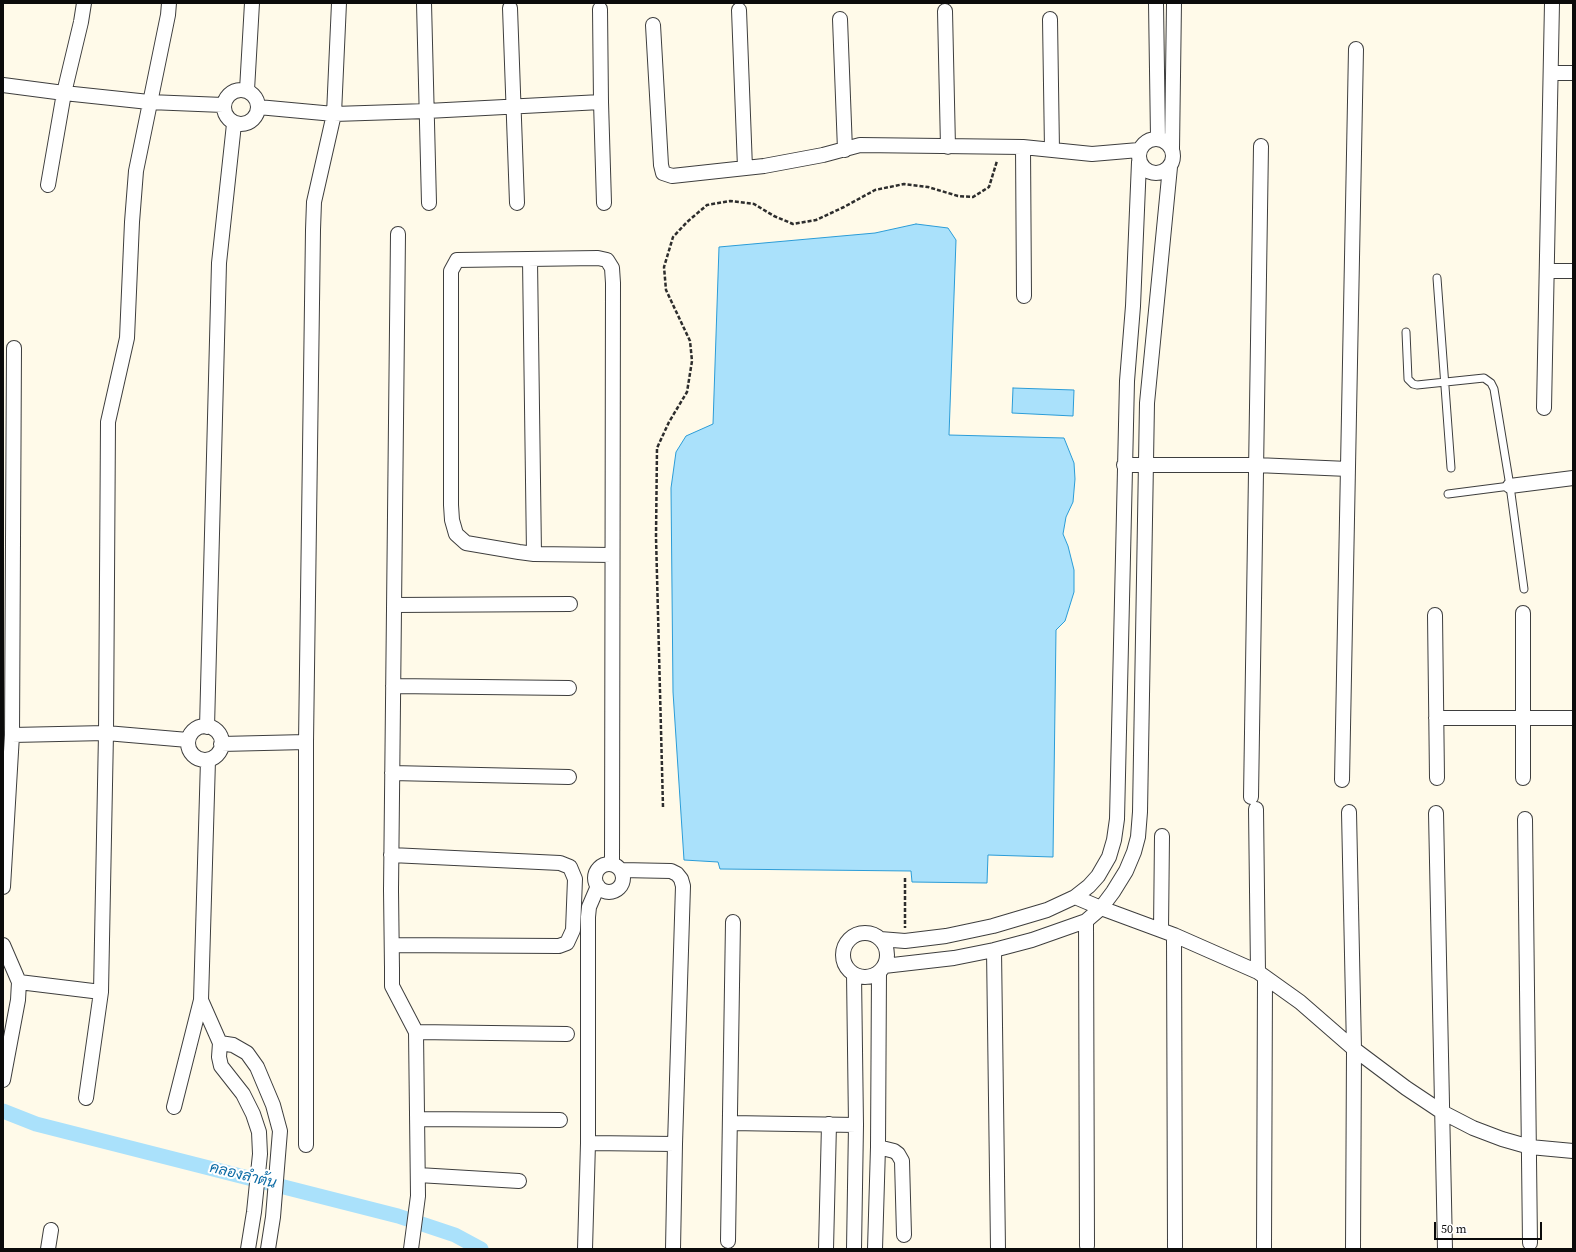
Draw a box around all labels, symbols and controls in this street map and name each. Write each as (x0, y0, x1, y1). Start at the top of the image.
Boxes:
water label: คลองลำต้น (208, 1159, 278, 1193)
scale bar (1436, 1214, 1544, 1240)
text: 50 m (1441, 1221, 1467, 1237)

